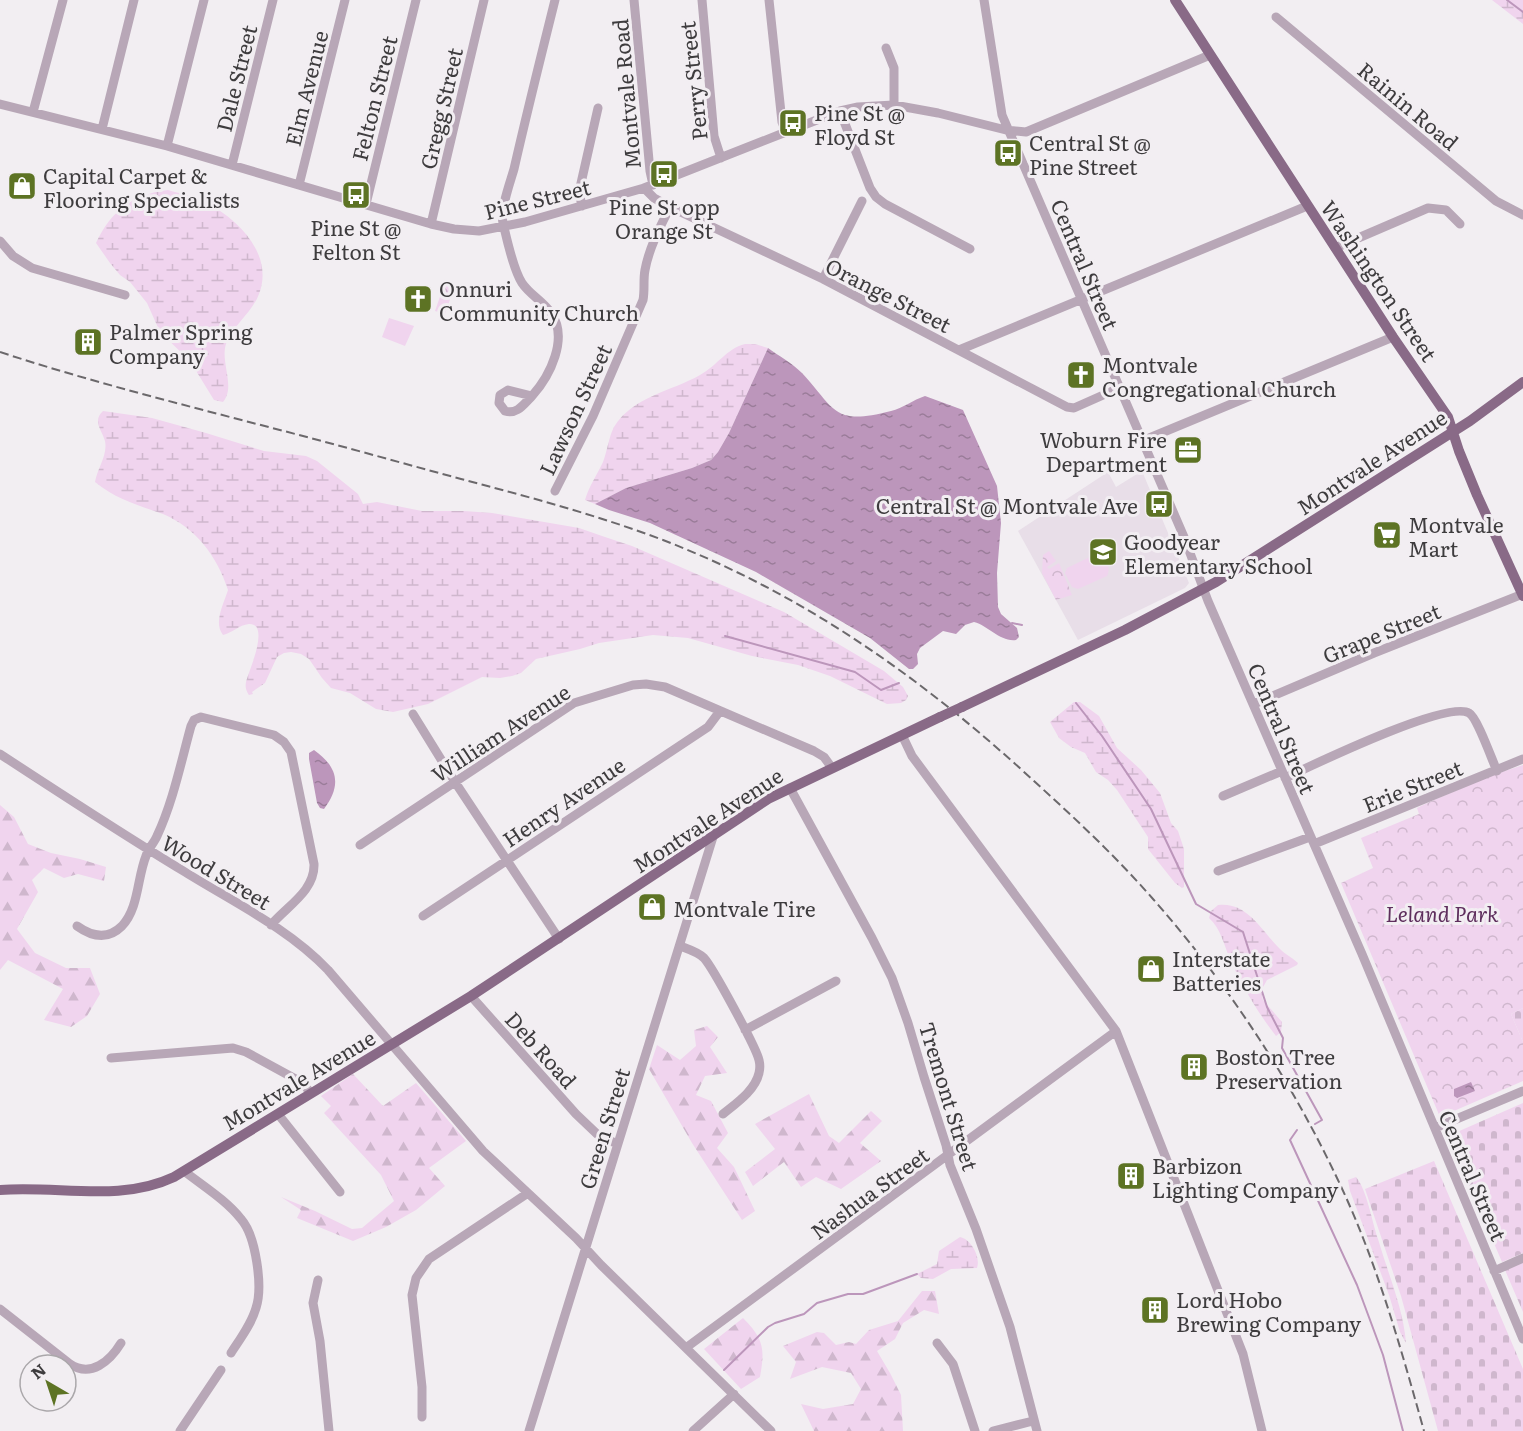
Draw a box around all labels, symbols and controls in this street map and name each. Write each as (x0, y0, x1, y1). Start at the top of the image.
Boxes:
street label: Montvale Road (603, 17, 647, 170)
street label: Perry Street (670, 19, 714, 142)
street label: Dale Street (207, 21, 263, 135)
street label: Elm Avenue (276, 27, 334, 149)
street label: Felton Street (342, 32, 404, 164)
street label: Gregg Street (411, 44, 469, 172)
street label: Rainin Road (1352, 54, 1466, 157)
place label: Pine St @ Floyd St (814, 96, 905, 151)
bus stop icon: Pine St @ Floyd St (777, 107, 809, 139)
place label: Central St @ Pine Street (1029, 126, 1151, 181)
bus stop icon: Central St @ Pine Street (992, 137, 1024, 169)
bus stop icon: Pine St opp Orange St (648, 158, 680, 190)
place label: Capital Carpet & Flooring Specialists (43, 159, 240, 214)
shop icon: Capital Carpet & Flooring Specialists (6, 170, 38, 202)
street label: Pine Street (481, 170, 594, 226)
bus stop icon: Pine St @ Felton St (340, 179, 372, 211)
place label: Pine St opp Orange St (608, 190, 720, 245)
street label: Washington Street (1314, 193, 1446, 367)
street label: Central Street (1045, 194, 1128, 335)
place label: Pine St @ Felton St (310, 211, 402, 266)
street label: Orange Street (821, 249, 958, 339)
place label: Onnuri Community Church (439, 272, 639, 327)
church icon: Onnuri Community Church (402, 283, 434, 315)
place label: Palmer Spring Company (109, 315, 253, 370)
building icon: Palmer Spring Company (72, 326, 104, 358)
street label: Lawson Street (530, 338, 618, 480)
place label: Montvale Congregational Church (1102, 348, 1336, 403)
church icon: Montvale Congregational Church (1065, 359, 1097, 391)
street label: Montvale Avenue (1290, 401, 1452, 521)
place label: Woburn Fire Department (1040, 423, 1168, 478)
office icon: Woburn Fire Department (1172, 434, 1204, 466)
bus stop icon: Central St @ Montvale Ave (1143, 488, 1175, 520)
place label: Central St @ Montvale Ave (876, 489, 1138, 520)
place label: Montvale Mart (1408, 508, 1504, 563)
supermarket icon: Montvale Mart (1371, 519, 1403, 551)
place label: Goodyear Elementary School (1124, 525, 1313, 580)
school or university icon: Goodyear Elementary School (1087, 536, 1119, 568)
street label: Grape Street (1317, 594, 1445, 670)
street label: Central Street (1242, 658, 1325, 799)
street label: William Avenue (424, 675, 576, 789)
street label: Henry Avenue (496, 748, 631, 853)
street label: Erie Street (1357, 751, 1467, 819)
street label: Montvale Avenue (626, 759, 788, 879)
street label: Wood Street (156, 826, 278, 916)
shop icon: Montvale Tire (636, 891, 668, 923)
place label: Montvale Tire (673, 892, 816, 923)
park label: Leland Park (1386, 897, 1499, 928)
place label: Interstate Batteries (1172, 942, 1270, 997)
shop icon: Interstate Batteries (1135, 953, 1167, 985)
street label: Deb Road (499, 1004, 585, 1094)
street label: Tremont Street (913, 1018, 987, 1175)
street label: Montvale Avenue (216, 1021, 380, 1137)
place label: Boston Tree Preservation (1215, 1040, 1342, 1095)
building icon: Boston Tree Preservation (1178, 1051, 1210, 1083)
street label: Green Street (570, 1063, 636, 1192)
street label: Central Street (1433, 1105, 1516, 1246)
street label: Nashua Street (804, 1138, 935, 1246)
place label: Barbizon Lighting Company (1152, 1149, 1339, 1204)
building icon: Barbizon Lighting Company (1115, 1160, 1147, 1192)
place label: Lord Hobo Brewing Company (1176, 1283, 1362, 1338)
building icon: Lord Hobo Brewing Company (1139, 1294, 1171, 1326)
north arrow (18, 1353, 78, 1413)
text: N (25, 1357, 51, 1384)

